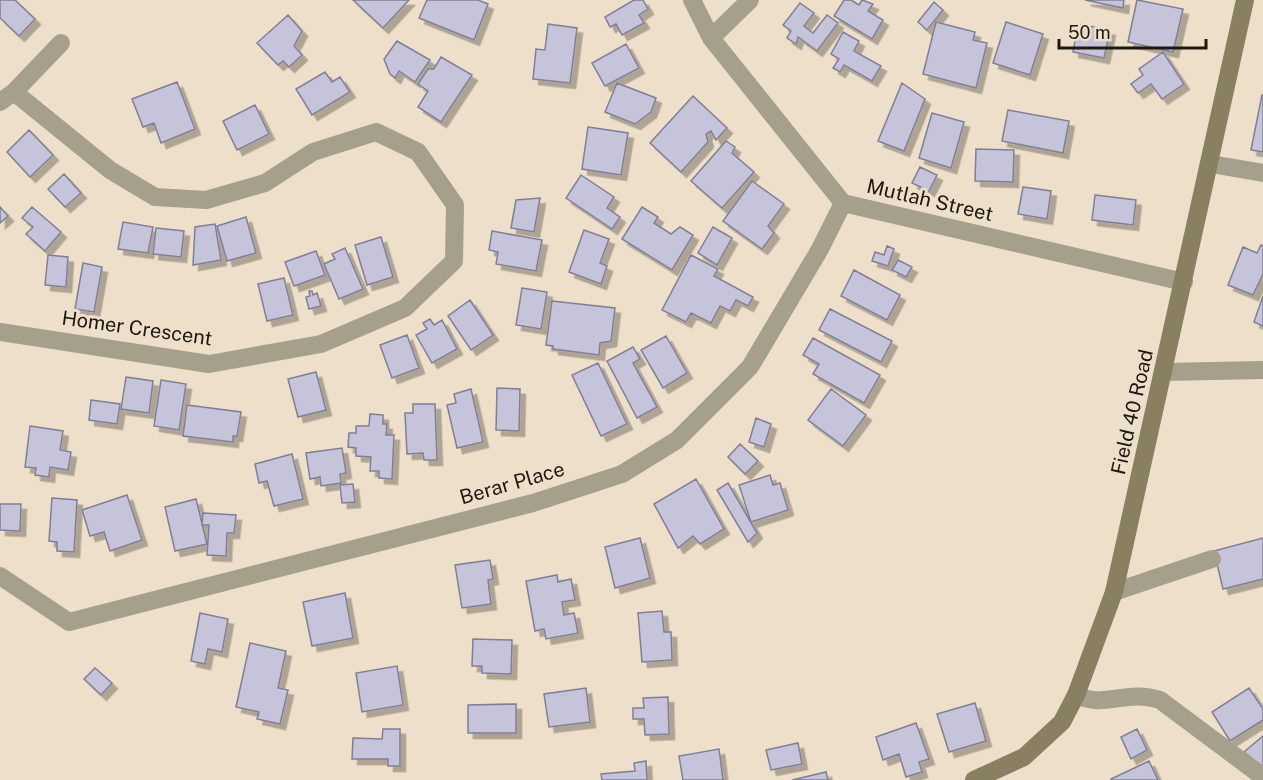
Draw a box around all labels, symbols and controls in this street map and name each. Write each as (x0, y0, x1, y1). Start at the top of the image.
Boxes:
scale bar (1059, 12, 1206, 50)
text: 50 m (1068, 22, 1111, 43)
street label: Mutlah Street (864, 174, 996, 226)
street label: Homer Crescent (60, 306, 214, 350)
street label: Field 40 Road (1106, 347, 1158, 477)
street label: Berar Place (457, 457, 567, 509)

